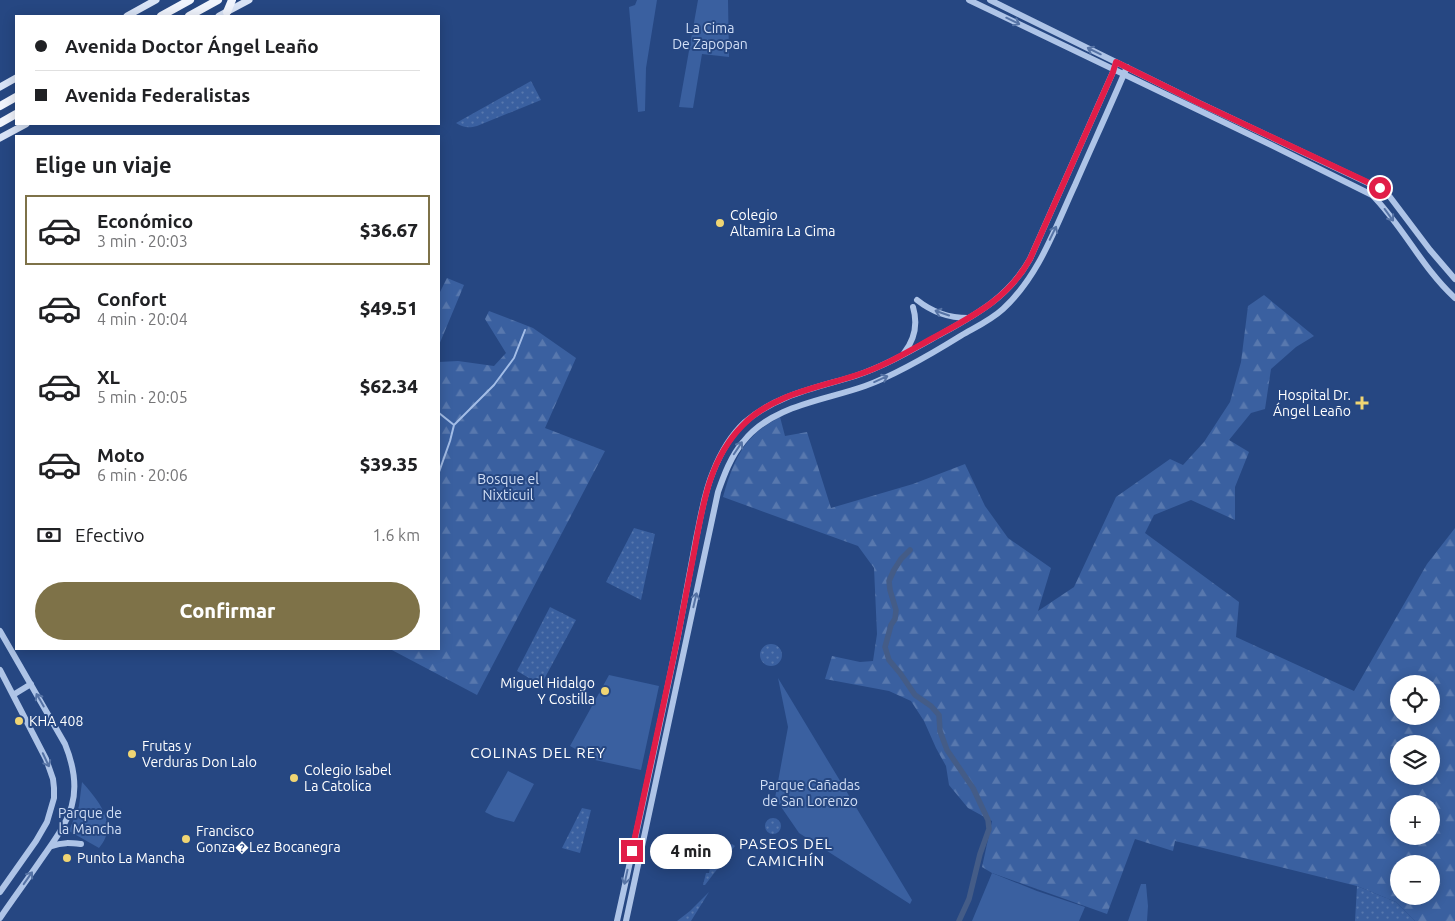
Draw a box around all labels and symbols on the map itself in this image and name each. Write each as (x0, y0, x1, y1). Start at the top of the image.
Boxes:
one-way arrow (1005, 17, 1020, 26)
park label: La Cima De Zapopan (672, 20, 748, 52)
one-way arrow (1087, 46, 1102, 55)
route start (1369, 177, 1391, 199)
place label: Colegio Altamira La Cima (730, 207, 835, 239)
one-way arrow (1384, 208, 1395, 221)
marker: Colegio Altamira La Cima (714, 217, 726, 229)
one-way arrow (1049, 226, 1058, 241)
one-way arrow (934, 308, 950, 318)
one-way arrow (873, 374, 888, 383)
place label: Hospital Dr. Ángel Leaño (1273, 387, 1351, 419)
marker: Hospital Dr. Ángel Leaño (1355, 396, 1369, 410)
one-way arrow (733, 442, 743, 456)
park label: Bosque el Nixticuil (477, 471, 539, 503)
one-way arrow (691, 592, 701, 608)
place label: Miguel Hidalgo Y Costilla (500, 675, 595, 707)
marker: Miguel Hidalgo Y Costilla (599, 685, 611, 697)
one-way arrow (35, 693, 45, 708)
place label: KHA 408 (29, 713, 83, 729)
marker: KHA 408 (13, 715, 25, 727)
place label: Frutas y Verduras Don Lalo (142, 738, 257, 770)
district label: COLINAS DEL REY (470, 744, 606, 761)
marker: Frutas y Verduras Don Lalo (126, 748, 138, 760)
one-way arrow (42, 752, 51, 767)
place label: Colegio Isabel La Catolica (304, 762, 392, 794)
marker: Colegio Isabel La Catolica (288, 772, 300, 784)
park label: Parque Cañadas de San Lorenzo (760, 777, 860, 809)
park label: Parque de la Mancha (58, 805, 122, 837)
place label: Francisco Gonza�Lez Bocanegra (196, 823, 341, 855)
marker: Francisco Gonza�Lez Bocanegra (180, 833, 192, 845)
callout: 4 min (650, 834, 732, 868)
district label: PASEOS DEL CAMICHÍN (739, 835, 833, 869)
route end (621, 840, 643, 862)
place label: Punto La Mancha (77, 850, 185, 866)
marker: Punto La Mancha (61, 852, 73, 864)
one-way arrow (621, 868, 630, 884)
one-way arrow (23, 871, 33, 885)

